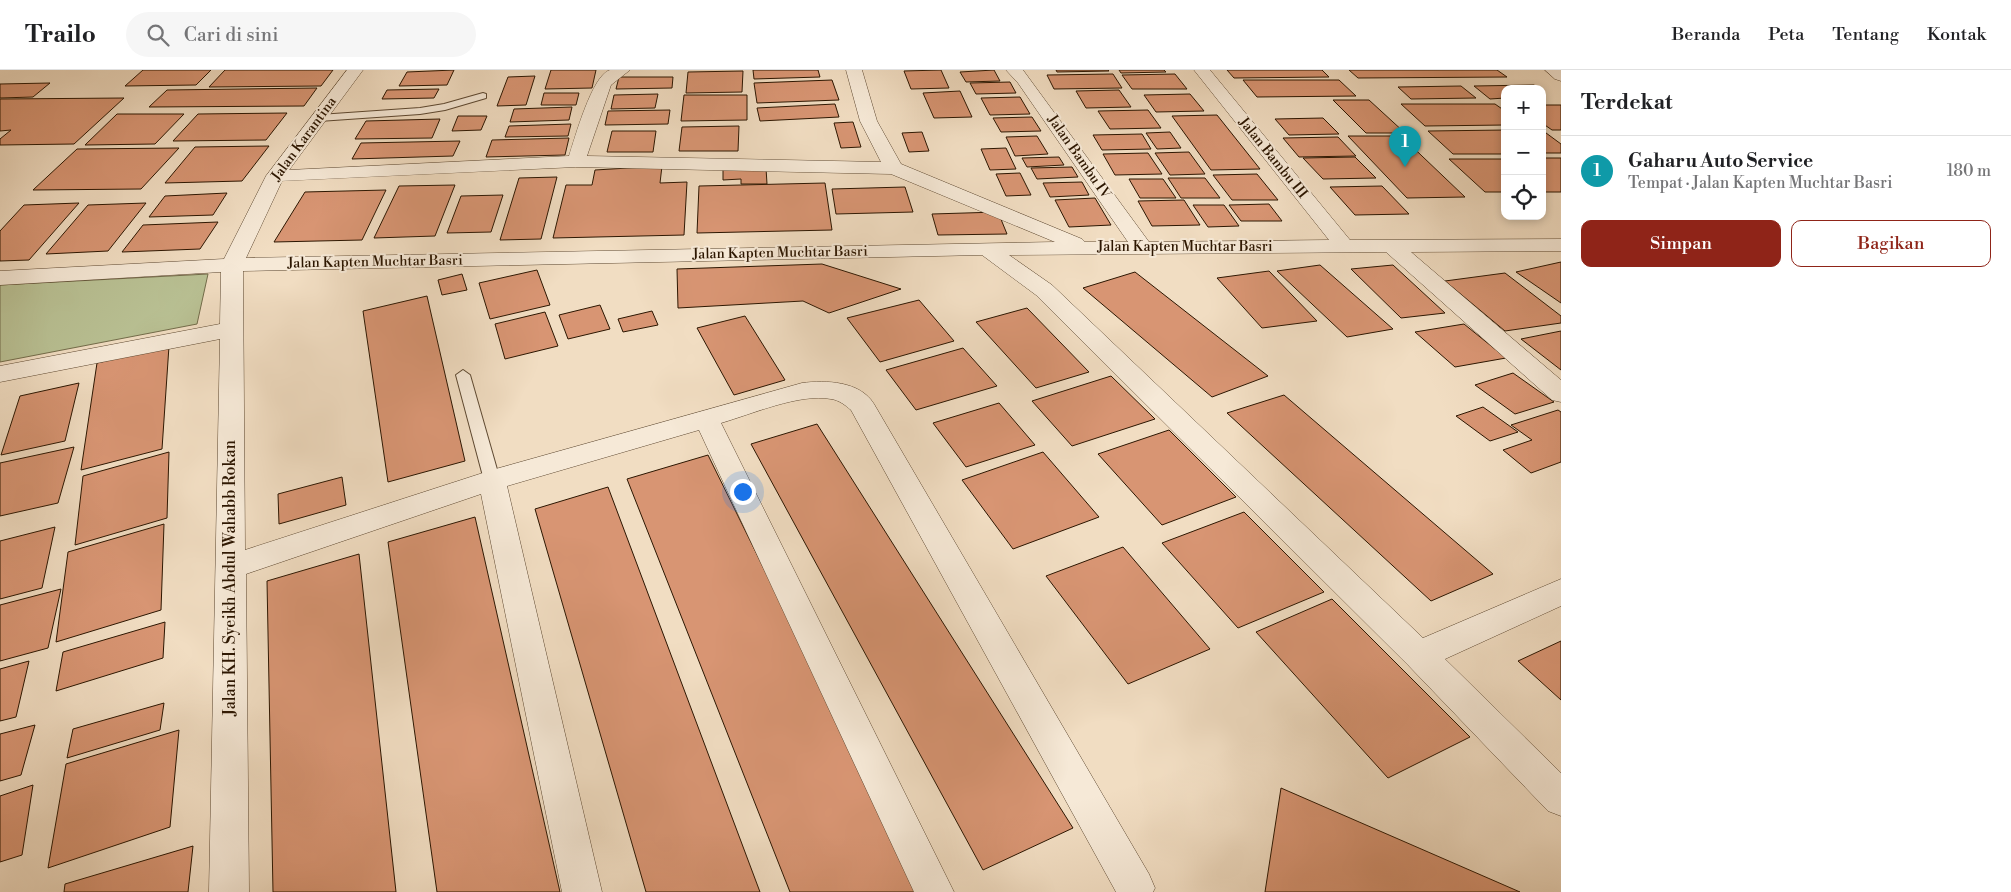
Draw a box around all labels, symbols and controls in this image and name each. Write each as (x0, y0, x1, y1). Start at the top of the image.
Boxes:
search box (126, 12, 476, 57)
text: Trailo (25, 20, 96, 50)
icon: search (144, 21, 172, 49)
text: Cari di sini (184, 23, 278, 47)
text: Beranda (1672, 23, 1740, 46)
text: Peta (1768, 23, 1804, 46)
text: Tentang (1832, 23, 1899, 46)
text: Kontak (1927, 23, 1986, 46)
map controls (1501, 85, 1546, 220)
button: + (1501, 85, 1546, 130)
text: Terdekat (1581, 90, 1672, 116)
street label: Jalan Karantina (267, 93, 341, 185)
street label: Jalan Bambu IV (1043, 111, 1115, 203)
street label: Jalan Bambu III (1234, 113, 1312, 203)
pin: 1 (1389, 126, 1421, 167)
button: − (1501, 130, 1546, 175)
text: Gaharu Auto Service (1628, 149, 1813, 173)
text: 1 (1593, 161, 1601, 181)
text: 180 m (1947, 161, 1991, 181)
text: Tempat · Jalan Kapten Muchtar Basri (1628, 173, 1893, 193)
button: locate (1501, 175, 1546, 220)
button: Simpan (1581, 220, 1781, 267)
button: Bagikan (1791, 220, 1991, 267)
street label: Jalan Kapten Muchtar Basri (1096, 238, 1273, 256)
street label: Jalan Kapten Muchtar Basri (691, 242, 868, 264)
street label: Jalan Kapten Muchtar Basri (286, 251, 463, 273)
street label: Jalan KH. Syeikh Abdul Wahabb Rokan (220, 439, 240, 717)
your location (730, 479, 756, 505)

